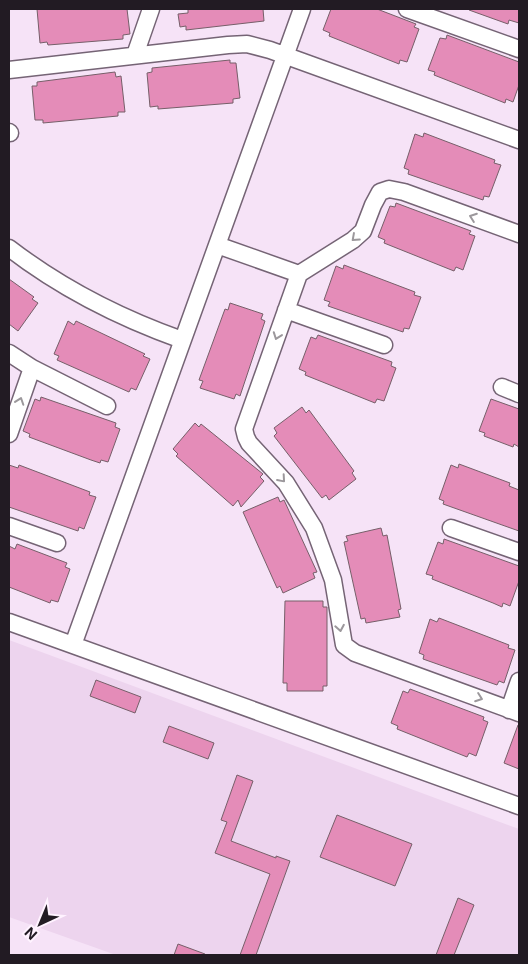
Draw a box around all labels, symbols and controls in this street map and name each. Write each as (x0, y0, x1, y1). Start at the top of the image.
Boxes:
one-way arrow (470, 213, 478, 223)
one-way arrow (351, 232, 360, 241)
one-way arrow (273, 331, 283, 340)
one-way arrow (15, 398, 25, 406)
one-way arrow (276, 473, 285, 482)
one-way arrow (335, 624, 345, 632)
one-way arrow (474, 692, 482, 702)
north arrow (15, 899, 65, 949)
text: N (21, 924, 40, 944)

